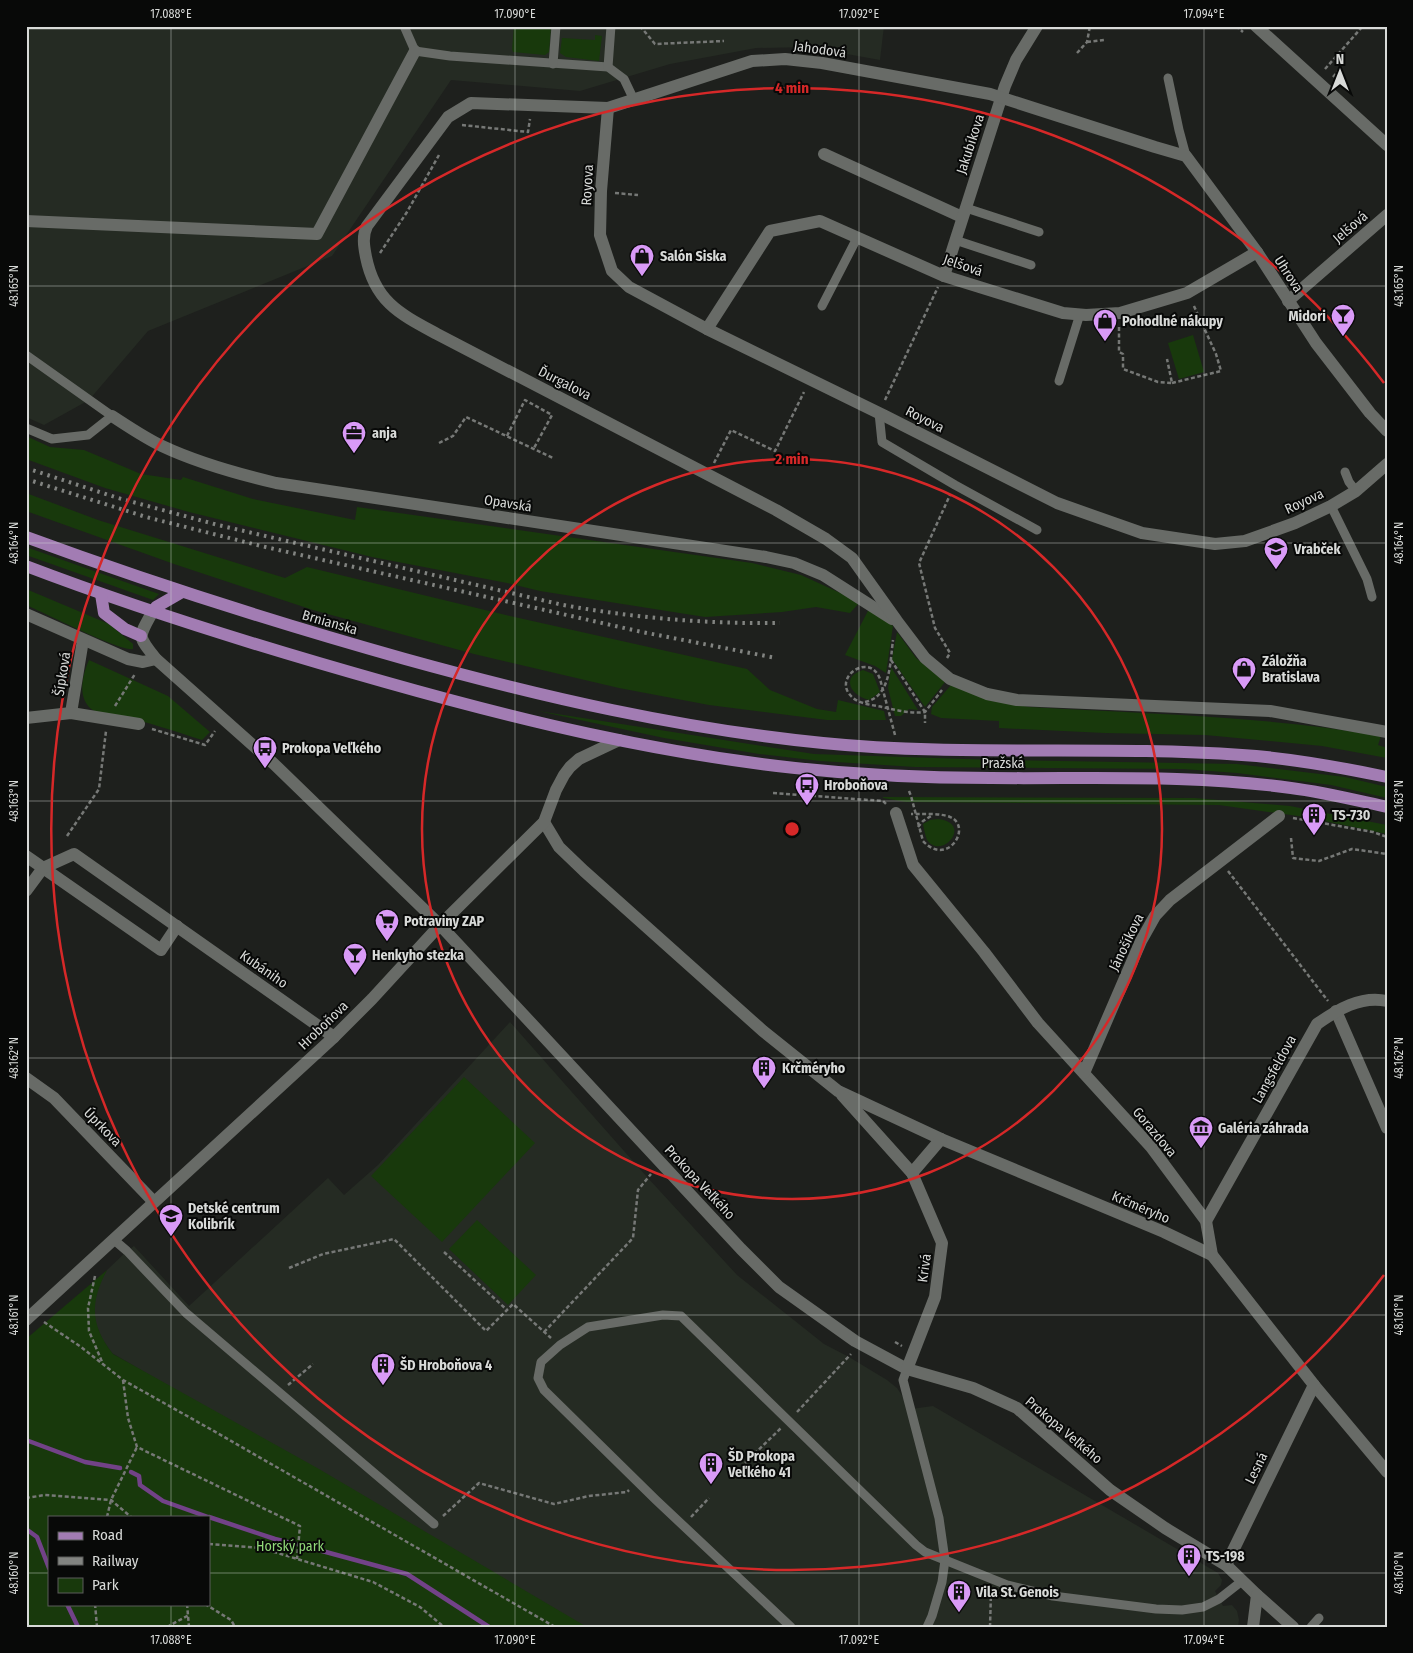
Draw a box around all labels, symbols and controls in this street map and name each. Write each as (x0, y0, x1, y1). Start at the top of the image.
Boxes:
text: 17.088°E (150, 7, 192, 21)
text: 17.090°E (494, 7, 536, 21)
text: 17.092°E (839, 7, 880, 21)
text: 17.094°E (1184, 7, 1225, 21)
street label: Jahodová (792, 37, 848, 62)
north arrow (1316, 48, 1366, 98)
text: N (1336, 51, 1344, 68)
text: 4 min (775, 79, 809, 97)
street label: Jakubíkova (953, 112, 988, 176)
street label: Royova (578, 164, 597, 206)
street label: Jelšová (1329, 208, 1371, 247)
shop icon: Salón Siska (629, 243, 655, 277)
place label: Salón Siska (660, 248, 726, 265)
street label: Jelšová (941, 251, 985, 280)
street label: Uhrova (1270, 253, 1307, 296)
text: 48.165°N (7, 265, 21, 307)
text: 48.165°N (1392, 265, 1406, 307)
bar icon: Midori (1330, 303, 1356, 337)
shop icon: Pohodlné nákupy (1092, 308, 1118, 342)
place label: Midori (1288, 308, 1326, 325)
place label: Pohodlné nákupy (1122, 313, 1223, 330)
street label: Ďurgalova (536, 362, 595, 404)
street label: Royova (903, 403, 947, 436)
office icon: anja (341, 420, 367, 454)
place label: anja (372, 425, 397, 442)
text: 2 min (774, 450, 809, 468)
street label: Royova (1282, 485, 1327, 518)
street label: Opavská (483, 491, 533, 516)
text: 48.164°N (7, 522, 21, 564)
text: 48.164°N (1392, 522, 1406, 564)
school or university icon: Vrabček (1263, 536, 1289, 570)
place label: Vrabček (1293, 541, 1341, 558)
street label: Brnianska (300, 606, 360, 639)
street label: Šípková (50, 650, 74, 697)
place label: Záložňa Bratislava (1262, 653, 1320, 686)
shop icon: Záložňa Bratislava (1231, 656, 1257, 690)
bus stop icon: Prokopa Veľkého (252, 735, 278, 769)
place label: Prokopa Veľkého (282, 740, 382, 757)
street label: Pražská (982, 755, 1025, 772)
bus stop icon: Hroboňova (794, 772, 820, 806)
place label: Hroboňova (824, 777, 888, 794)
text: 48.163°N (7, 780, 21, 822)
text: 48.163°N (1392, 780, 1406, 822)
building icon: TS-730 (1301, 802, 1327, 836)
place label: TS-730 (1332, 807, 1371, 824)
centre of rings (783, 820, 801, 838)
supermarket icon: Potraviny ZAP (374, 908, 400, 942)
street label: Jánošíkova (1105, 911, 1148, 974)
place label: Potraviny ZAP (404, 913, 485, 930)
bar icon: Henkyho stezka (342, 942, 368, 976)
street label: Kubániho (237, 947, 291, 992)
place label: Henkyho stezka (372, 947, 464, 964)
street label: Hroboňova (295, 997, 352, 1053)
street label: Langsfeldova (1249, 1032, 1300, 1106)
text: 48.162°N (7, 1037, 21, 1079)
text: 48.162°N (1392, 1037, 1406, 1079)
building icon: Krčméryho (751, 1055, 777, 1089)
place label: Krčméryho (782, 1060, 846, 1077)
street label: Úprkova (80, 1104, 126, 1150)
street label: Gorazdova (1129, 1104, 1180, 1161)
museum icon: Galéria záhrada (1188, 1115, 1214, 1149)
place label: Galéria záhrada (1218, 1120, 1309, 1137)
street label: Prokopa Veľkého (661, 1142, 738, 1223)
street label: Krčméryho (1109, 1188, 1172, 1227)
place label: Detské centrum Kolibrík (188, 1200, 280, 1233)
school or university icon: Detské centrum Kolibrík (158, 1203, 184, 1237)
street label: Krivá (914, 1253, 935, 1283)
text: 48.161°N (7, 1295, 21, 1335)
text: 48.161°N (1392, 1295, 1406, 1335)
building icon: ŠD Hroboňova 4 (370, 1352, 396, 1386)
place label: ŠD Hroboňova 4 (400, 1356, 492, 1374)
street label: Prokopa Veľkého (1022, 1393, 1106, 1468)
place label: ŠD Prokopa Veľkého 41 (727, 1447, 795, 1481)
street label: Lesná (1242, 1450, 1271, 1487)
building icon: ŠD Prokopa Veľkého 41 (698, 1451, 724, 1485)
legend (48, 1516, 210, 1606)
text: Road (92, 1526, 123, 1544)
park label: Horský park (256, 1538, 325, 1555)
building icon: TS-198 (1176, 1543, 1202, 1577)
place label: TS-198 (1206, 1548, 1245, 1565)
text: 48.160°N (7, 1552, 21, 1594)
text: Railway (92, 1552, 139, 1570)
text: 48.160°N (1392, 1552, 1406, 1594)
text: Park (92, 1576, 119, 1594)
building icon: Vila St. Genois (946, 1579, 972, 1613)
place label: Vila St. Genois (975, 1584, 1059, 1601)
text: 17.088°E (150, 1633, 192, 1647)
text: 17.090°E (494, 1633, 536, 1647)
text: 17.092°E (839, 1633, 880, 1647)
text: 17.094°E (1184, 1633, 1225, 1647)

